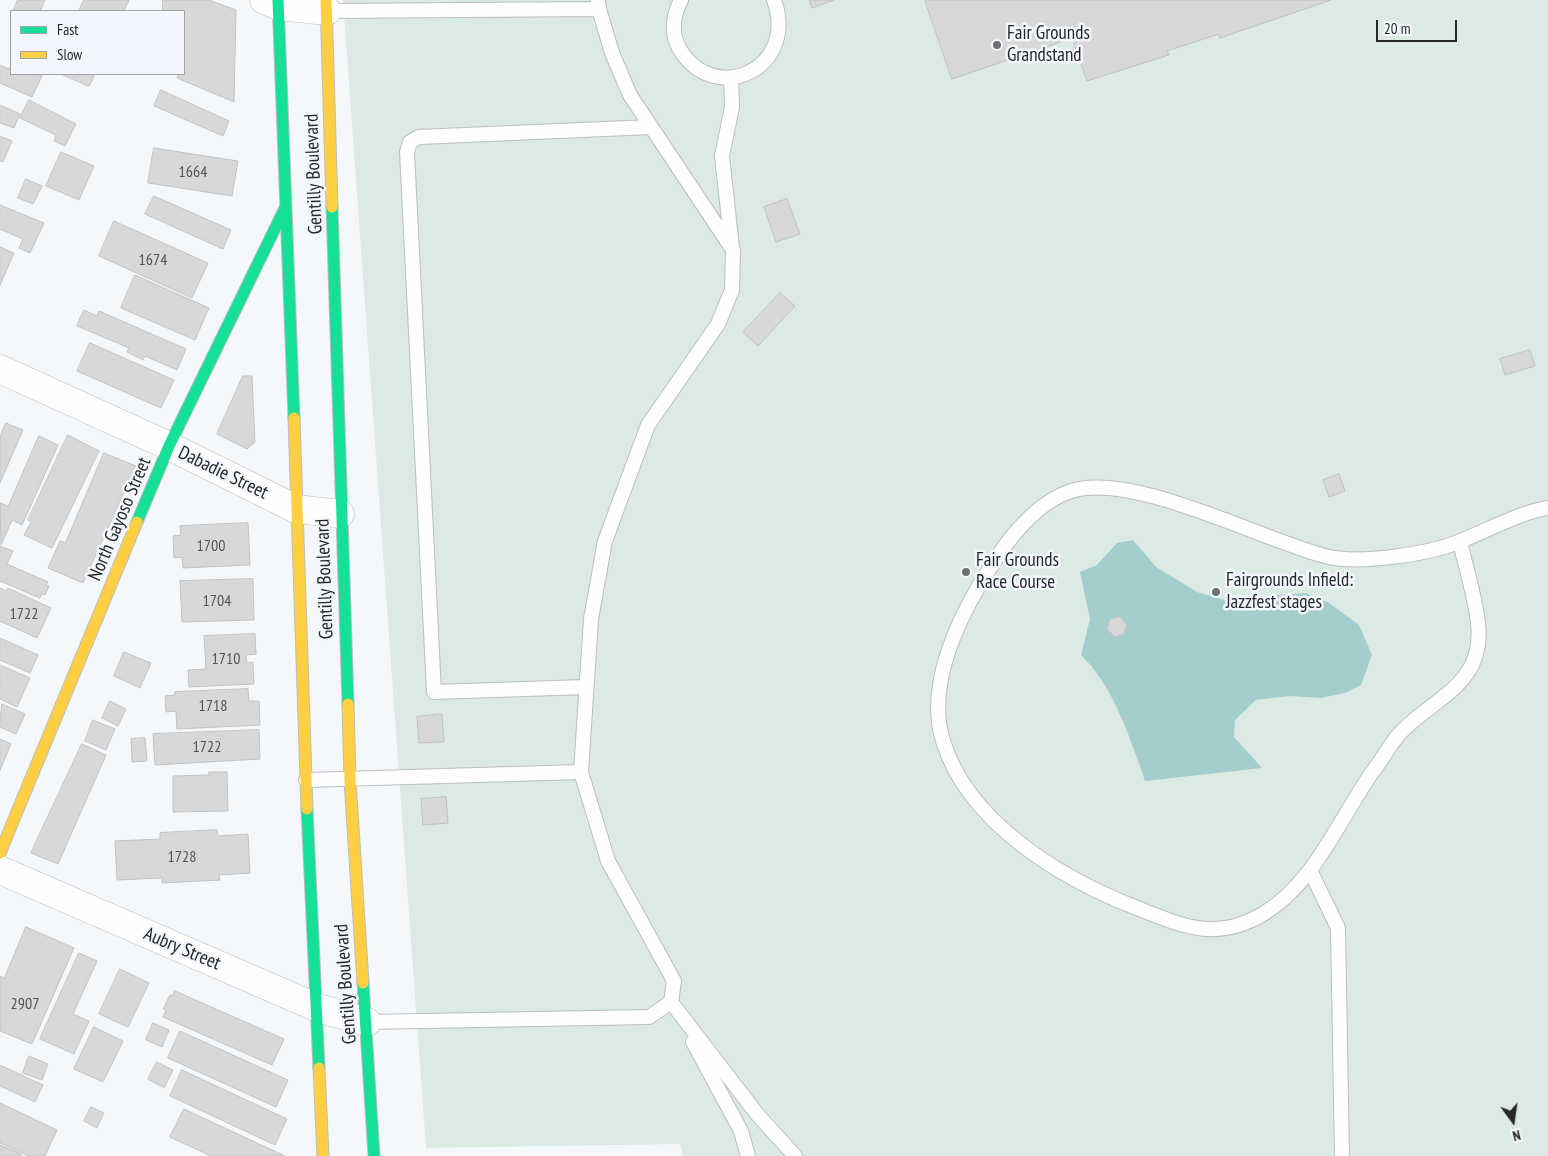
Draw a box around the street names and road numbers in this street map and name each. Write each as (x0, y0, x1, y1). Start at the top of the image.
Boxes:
street label: Gentilly Boulevard (301, 113, 327, 235)
street label: Dabadie Street (174, 441, 272, 505)
street label: North Gayoso Street (84, 454, 156, 584)
street label: Gentilly Boulevard (312, 518, 338, 640)
street label: Aubry Street (140, 923, 224, 975)
street label: Gentilly Boulevard (330, 923, 362, 1045)

